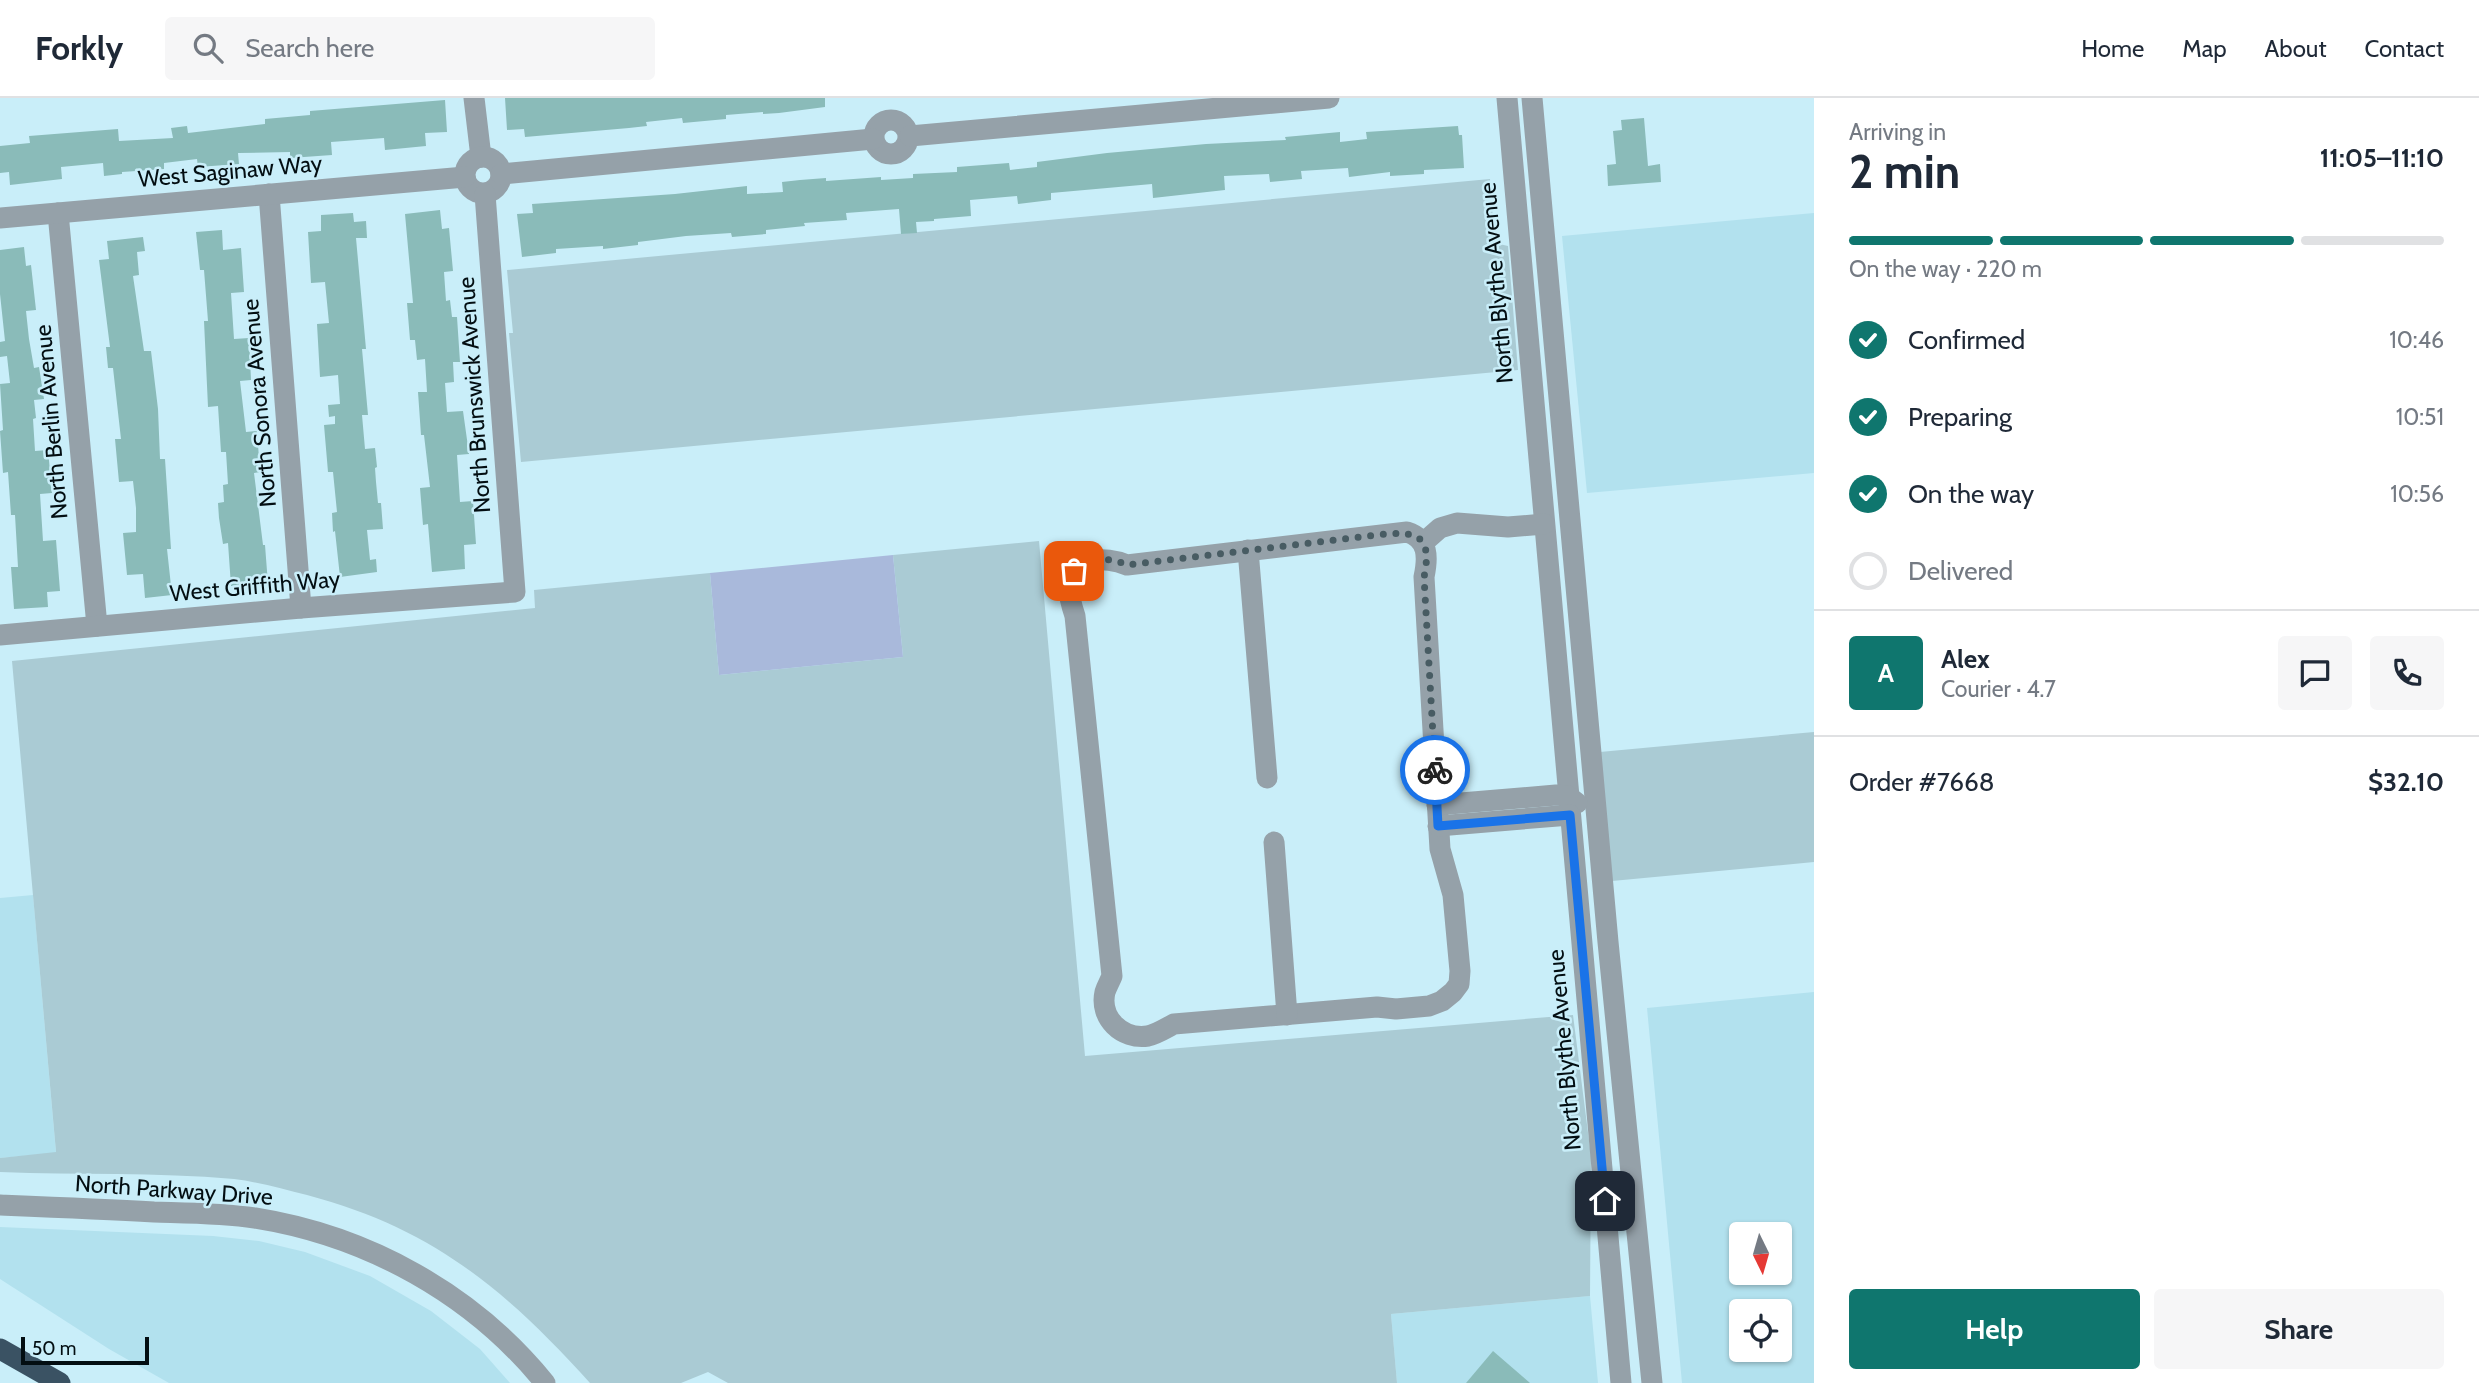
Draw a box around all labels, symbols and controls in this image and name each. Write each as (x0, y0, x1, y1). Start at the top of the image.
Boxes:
search box (165, 17, 655, 80)
text: Forkly (35, 28, 123, 68)
icon: search (189, 29, 227, 67)
text: Search here (245, 32, 374, 64)
text: Home (2081, 34, 2144, 63)
text: Map (2182, 34, 2227, 63)
text: About (2265, 34, 2327, 63)
text: Contact (2365, 34, 2444, 63)
text: Arriving in (1849, 118, 1946, 146)
text: 11:05–11:10 (2320, 142, 2444, 174)
text: 2 min (1849, 144, 1960, 200)
street label: West Saginaw Way (137, 149, 324, 193)
street label: North Blythe Avenue (1473, 181, 1519, 385)
text: On the way · 220 m (1849, 255, 2042, 283)
street label: North Brunswick Avenue (452, 276, 496, 514)
street label: North Sonora Avenue (236, 297, 282, 508)
icon: check (1849, 321, 1887, 359)
street label: North Berlin Avenue (29, 323, 73, 520)
text: Confirmed (1908, 324, 2025, 356)
text: 10:46 (2389, 326, 2444, 354)
icon: check (1849, 398, 1887, 436)
text: Preparing (1908, 401, 2012, 433)
text: 10:51 (2396, 403, 2444, 431)
icon: check (1849, 475, 1887, 513)
text: On the way (1908, 478, 2034, 510)
text: 10:56 (2390, 480, 2444, 508)
pin (1044, 541, 1104, 601)
icon: bag (1055, 552, 1093, 590)
text: Delivered (1908, 555, 2013, 587)
street label: West Griffith Way (169, 565, 342, 607)
button: chat (2278, 636, 2352, 710)
button: phone (2370, 636, 2444, 710)
text: Alex (1941, 643, 1990, 675)
text: A (1878, 657, 1894, 689)
text: Courier · 4.7 (1941, 675, 2056, 703)
courier (1400, 735, 1470, 805)
icon: bike (1416, 751, 1454, 789)
text: Order #7668 (1849, 766, 1995, 798)
text: $32.10 (2368, 766, 2444, 798)
street label: North Blythe Avenue (1541, 948, 1587, 1152)
street label: North Parkway Drive (74, 1169, 274, 1211)
pin (1575, 1171, 1635, 1231)
icon: home (1586, 1182, 1624, 1220)
north arrow (1729, 1222, 1792, 1284)
map controls (1729, 1222, 1792, 1362)
button: Help (1849, 1289, 2140, 1369)
button: Share (2154, 1289, 2444, 1369)
button: locate (1729, 1299, 1792, 1362)
scale bar (21, 1334, 149, 1366)
text: 50 m (32, 1337, 76, 1360)

